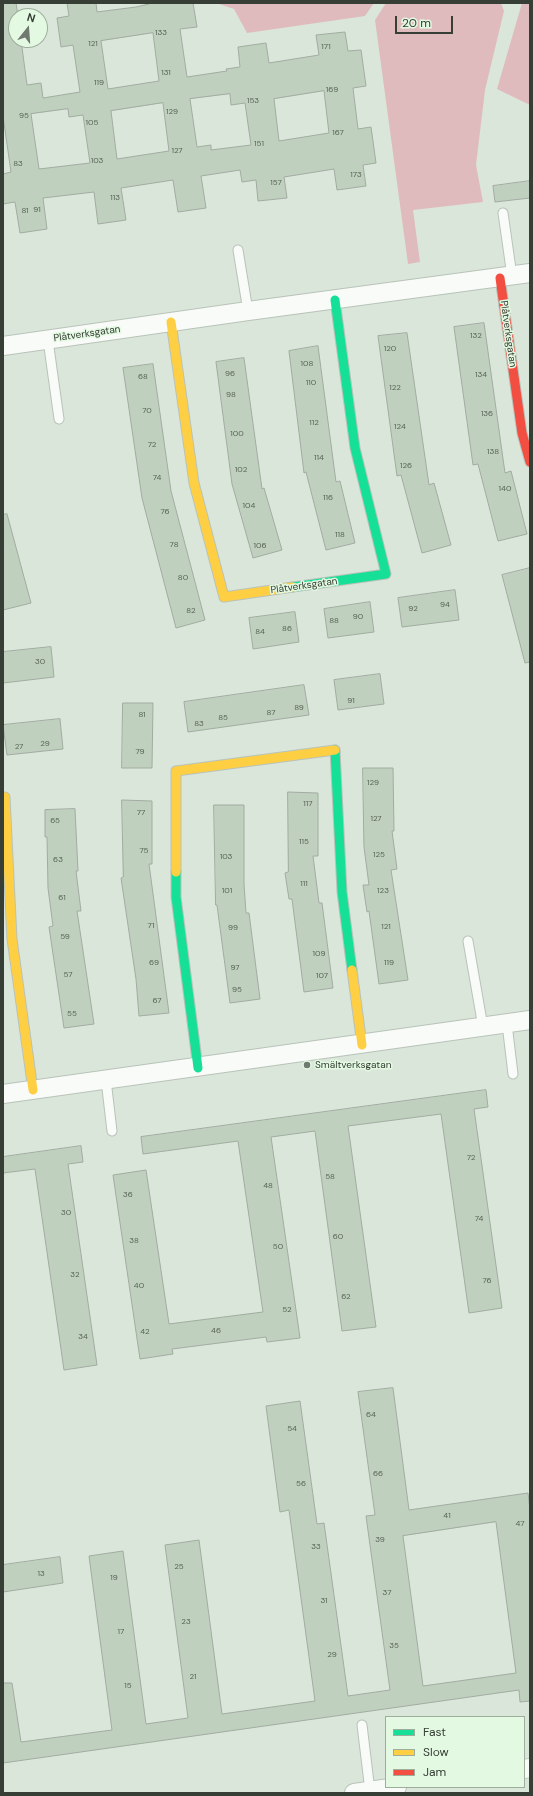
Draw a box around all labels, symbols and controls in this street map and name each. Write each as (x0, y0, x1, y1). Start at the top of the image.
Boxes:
north arrow (8, 8, 48, 48)
scale bar (397, 8, 455, 34)
text: N (25, 10, 37, 25)
text: 20 m (402, 15, 431, 31)
house number: 133 (155, 28, 167, 38)
house number: 121 (88, 39, 98, 49)
house number: 171 (321, 42, 331, 52)
house number: 131 (161, 68, 171, 78)
house number: 119 (94, 78, 104, 88)
house number: 169 (326, 85, 338, 95)
house number: 153 (247, 96, 259, 106)
house number: 129 (166, 107, 178, 117)
house number: 95 (19, 111, 29, 121)
house number: 105 (86, 118, 98, 128)
house number: 167 (332, 128, 344, 138)
house number: 151 (254, 139, 264, 149)
house number: 127 (171, 146, 183, 156)
house number: 103 (91, 156, 103, 166)
house number: 83 (13, 159, 23, 169)
house number: 173 (350, 170, 362, 180)
house number: 157 (270, 178, 282, 188)
house number: 113 (110, 193, 120, 203)
house number: 91 (33, 205, 41, 215)
house number: 81 (21, 206, 29, 216)
street label: Plåtverksgatan (497, 300, 519, 368)
street label: Plåtverksgatan (53, 323, 121, 345)
house number: 132 (470, 331, 482, 341)
house number: 120 (384, 344, 396, 354)
house number: 108 (301, 359, 313, 369)
house number: 96 (225, 369, 235, 379)
house number: 134 (475, 370, 487, 380)
house number: 68 (138, 372, 148, 382)
house number: 110 (306, 378, 316, 388)
house number: 122 (389, 383, 401, 393)
house number: 98 (226, 390, 236, 400)
house number: 70 (142, 406, 152, 416)
house number: 136 (481, 409, 493, 419)
house number: 112 (309, 418, 319, 428)
house number: 124 (394, 422, 406, 432)
house number: 100 (230, 429, 244, 439)
house number: 72 (148, 440, 156, 450)
house number: 138 (487, 447, 499, 457)
house number: 114 (314, 453, 324, 463)
house number: 126 (400, 461, 412, 471)
house number: 102 (235, 465, 247, 475)
house number: 74 (153, 473, 161, 483)
house number: 140 (499, 484, 511, 494)
house number: 116 (323, 493, 333, 503)
house number: 104 (243, 501, 255, 511)
house number: 76 (160, 507, 170, 517)
house number: 118 (335, 530, 345, 540)
house number: 78 (170, 540, 178, 550)
house number: 106 (254, 541, 266, 551)
house number: 80 (178, 573, 188, 583)
street label: Plåtverksgatan (270, 575, 338, 597)
house number: 94 (440, 600, 450, 610)
house number: 92 (408, 604, 418, 614)
house number: 82 (186, 606, 196, 616)
house number: 90 (353, 612, 363, 622)
house number: 88 (329, 616, 339, 626)
house number: 86 (282, 624, 292, 634)
house number: 84 (255, 627, 265, 637)
house number: 30 (35, 657, 45, 667)
house number: 91 (347, 696, 355, 706)
house number: 89 (294, 703, 304, 713)
house number: 87 (267, 708, 275, 718)
house number: 81 (138, 710, 146, 720)
house number: 85 (218, 713, 228, 723)
house number: 83 (194, 719, 204, 729)
house number: 29 (40, 739, 50, 749)
house number: 27 (15, 742, 23, 752)
house number: 79 (135, 747, 145, 757)
house number: 129 (367, 778, 379, 788)
house number: 117 (303, 799, 313, 809)
house number: 77 (137, 808, 145, 818)
house number: 127 (370, 814, 382, 824)
house number: 65 (50, 816, 60, 826)
house number: 115 (299, 837, 309, 847)
house number: 75 (140, 846, 148, 856)
house number: 125 (373, 850, 385, 860)
house number: 103 (220, 852, 232, 862)
house number: 63 (53, 855, 63, 865)
house number: 111 (300, 879, 308, 889)
house number: 101 (222, 886, 232, 896)
house number: 123 (377, 886, 389, 896)
house number: 61 (58, 893, 66, 903)
house number: 71 (148, 921, 154, 931)
house number: 121 (381, 922, 391, 932)
house number: 99 (228, 923, 238, 933)
house number: 59 (60, 932, 70, 942)
house number: 109 (313, 949, 325, 959)
house number: 69 (149, 958, 159, 968)
house number: 119 (384, 958, 394, 968)
house number: 97 (230, 963, 240, 973)
house number: 57 (63, 970, 73, 980)
house number: 107 (316, 971, 328, 981)
house number: 95 (232, 985, 242, 995)
house number: 67 (152, 996, 162, 1006)
house number: 55 (67, 1009, 77, 1019)
place label: Smältverksgatan (315, 1059, 391, 1071)
marker: Smältverksgatan (302, 1060, 312, 1070)
house number: 72 (467, 1153, 475, 1163)
house number: 58 (325, 1172, 335, 1182)
house number: 48 (263, 1181, 273, 1191)
house number: 36 (123, 1190, 133, 1200)
house number: 30 (61, 1208, 71, 1218)
house number: 74 (475, 1214, 483, 1224)
house number: 60 (333, 1232, 343, 1242)
house number: 38 (129, 1236, 139, 1246)
house number: 50 (273, 1242, 283, 1252)
house number: 32 (70, 1270, 80, 1280)
house number: 76 (482, 1276, 492, 1286)
house number: 40 (134, 1281, 144, 1291)
house number: 62 (341, 1292, 351, 1302)
house number: 52 (282, 1305, 292, 1315)
house number: 46 (211, 1326, 221, 1336)
house number: 42 (140, 1327, 150, 1337)
house number: 34 (78, 1332, 88, 1342)
house number: 64 (366, 1410, 376, 1420)
house number: 54 (287, 1424, 297, 1434)
house number: 66 (373, 1469, 383, 1479)
house number: 56 (296, 1479, 306, 1489)
house number: 41 (443, 1511, 451, 1521)
house number: 47 (515, 1519, 525, 1529)
house number: 39 (375, 1535, 385, 1545)
house number: 33 (311, 1542, 321, 1552)
house number: 25 (174, 1562, 184, 1572)
house number: 13 (37, 1569, 45, 1579)
house number: 19 (110, 1573, 118, 1583)
house number: 37 (383, 1588, 391, 1598)
house number: 31 (320, 1596, 328, 1606)
house number: 23 (181, 1617, 191, 1627)
house number: 17 (118, 1627, 124, 1637)
house number: 35 (389, 1641, 399, 1651)
house number: 29 (327, 1650, 337, 1660)
house number: 21 (189, 1672, 197, 1682)
house number: 15 (124, 1681, 132, 1691)
legend (385, 1716, 525, 1788)
text: Fast (423, 1724, 446, 1740)
text: Slow (423, 1744, 449, 1760)
text: Jam (423, 1764, 446, 1780)

